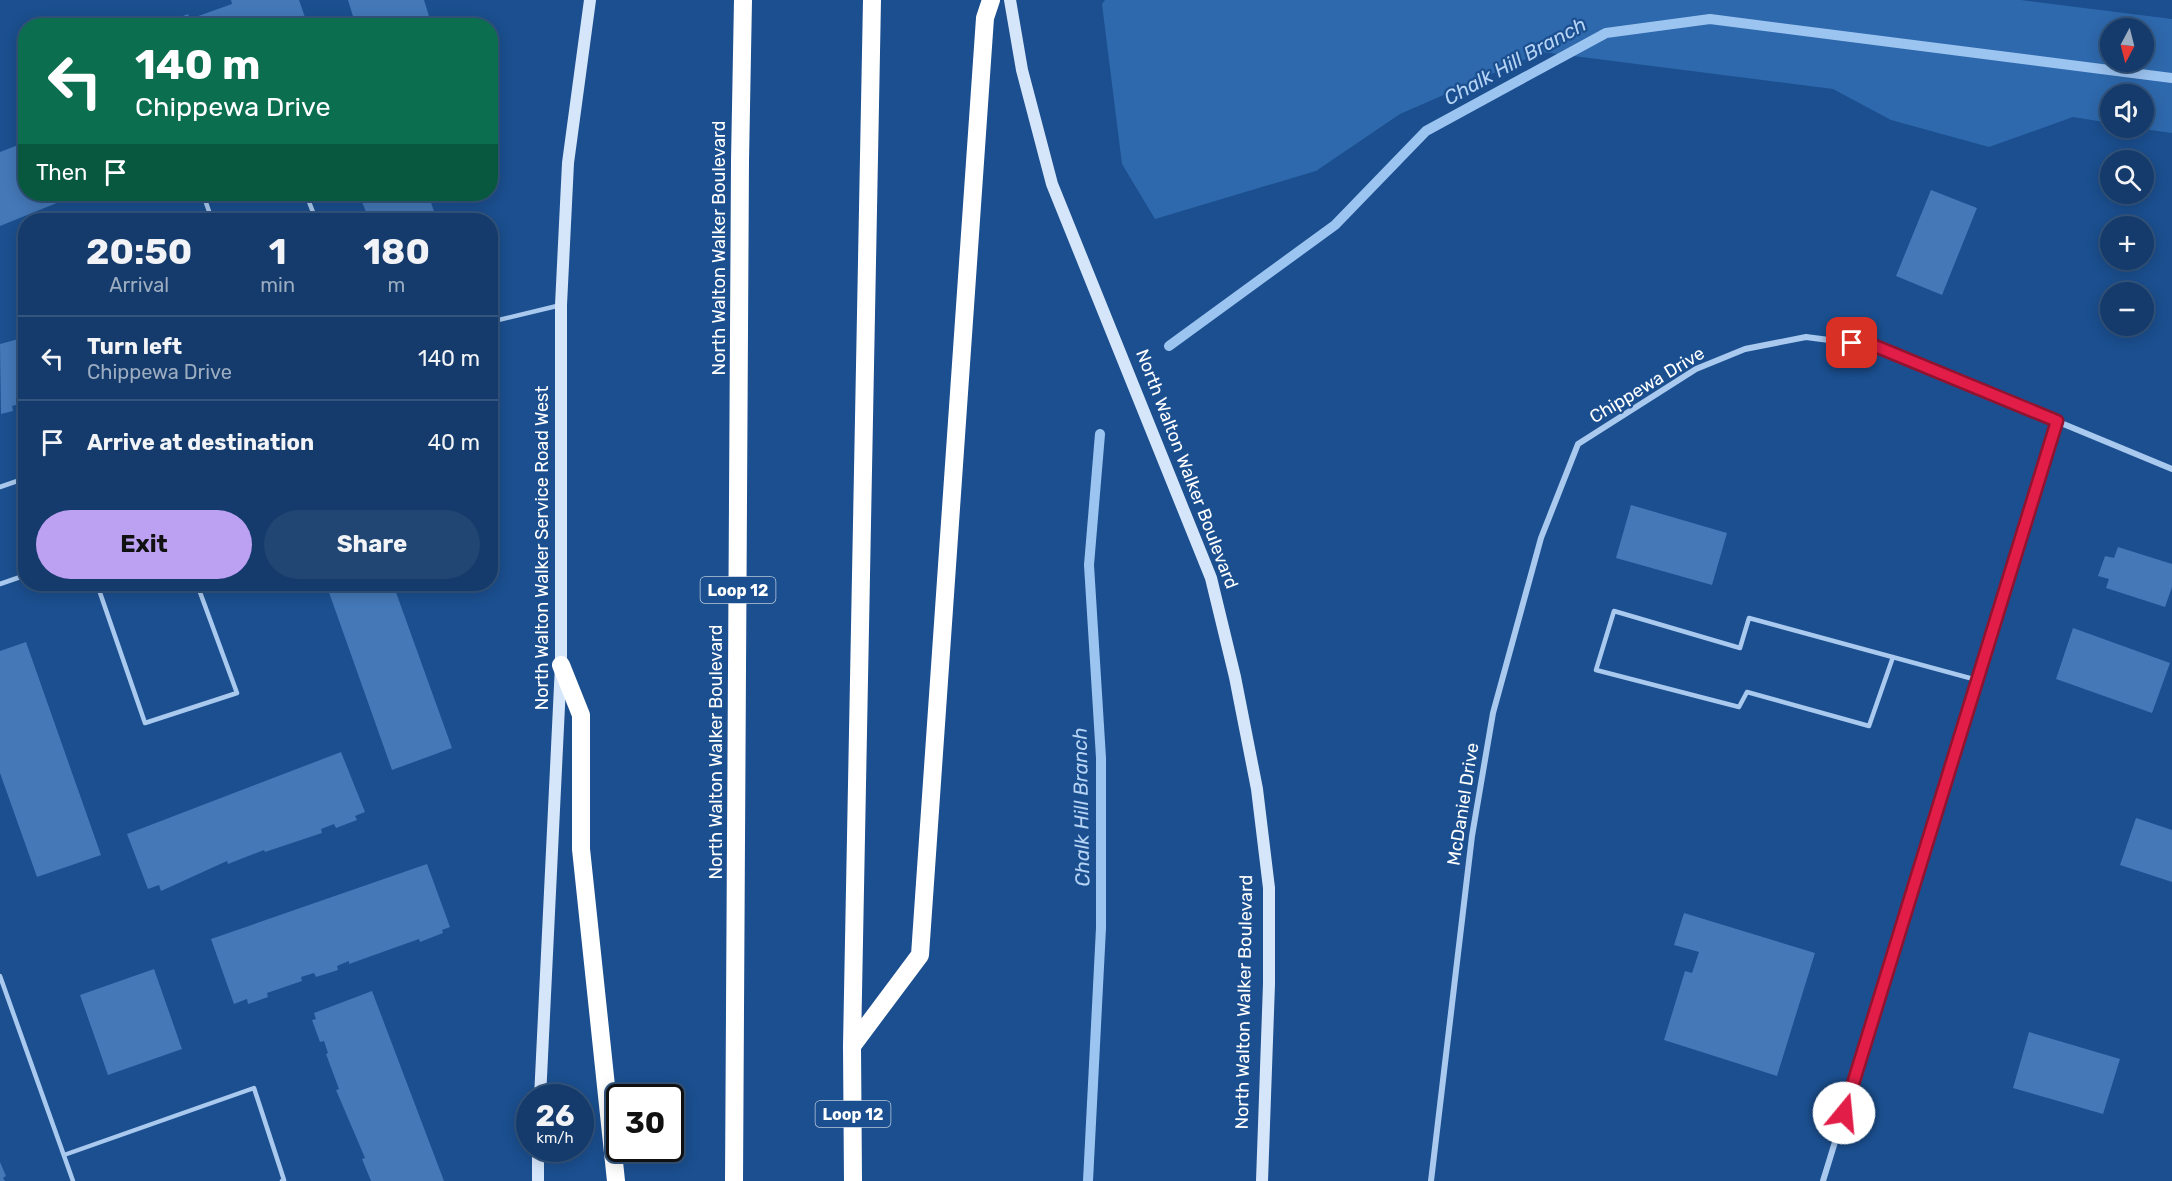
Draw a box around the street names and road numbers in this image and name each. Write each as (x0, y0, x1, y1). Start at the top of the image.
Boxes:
street label: North Walton Walker Boulevard (708, 121, 730, 375)
street label: Chippewa Drive (1585, 342, 1709, 428)
street label: North Walton Walker Boulevard (1131, 346, 1243, 592)
street label: North Walton Walker Service Road West (531, 386, 553, 710)
road number: Loop 12 (700, 577, 776, 603)
street label: North Walton Walker Boulevard (705, 625, 727, 879)
street label: McDaniel Drive (1442, 741, 1484, 867)
street label: North Walton Walker Boulevard (1231, 874, 1257, 1130)
road number: Loop 12 (816, 1101, 890, 1127)

